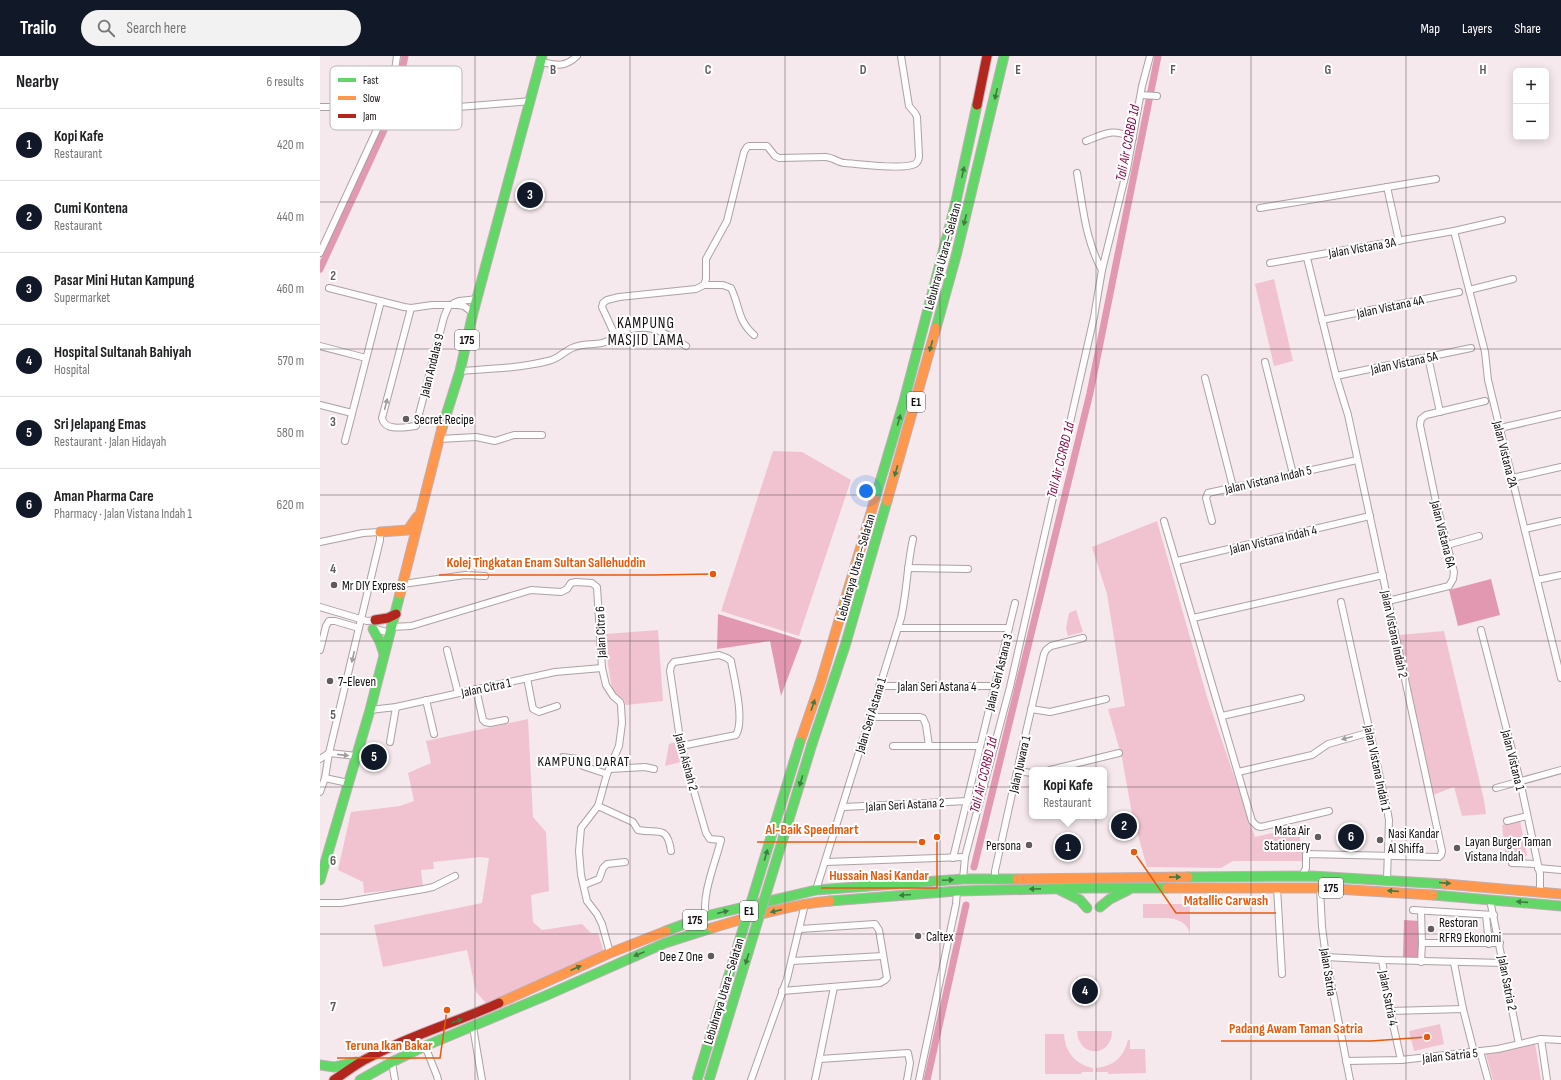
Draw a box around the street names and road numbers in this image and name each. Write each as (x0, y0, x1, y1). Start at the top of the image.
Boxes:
street label: Lebuhraya Utara–Selatan (921, 201, 965, 312)
street label: Jalan Vistana 3A (1326, 234, 1398, 262)
street label: Jalan Vistana 4A (1354, 292, 1426, 322)
road number: 175 (455, 330, 479, 350)
street label: Jalan Andalas 9 (416, 332, 448, 399)
street label: Jalan Vistana 5A (1368, 348, 1440, 378)
road number: E1 (907, 392, 925, 412)
street label: Jalan Vistana 2A (1489, 418, 1521, 490)
street label: Jalan Vistana Indah 5 (1222, 462, 1313, 498)
street label: Jalan Vistana 6A (1427, 498, 1459, 570)
street label: Lebuhraya Utara–Selatan (833, 512, 879, 623)
street label: Jalan Vistana Indah 4 (1227, 522, 1319, 558)
street label: Jalan Vistana Indah 2 (1377, 588, 1411, 679)
street label: Jalan Citra 6 (592, 606, 610, 659)
street label: Jalan Seri Astana 3 (981, 632, 1016, 713)
street label: Jalan Citra 1 (459, 675, 513, 701)
street label: Jalan Seri Astana 1 (852, 675, 890, 756)
street label: Jalan Seri Astana 4 (897, 679, 977, 695)
street label: Jalan Vistana Indah 1 (1360, 723, 1394, 813)
street label: Jalan Vistana 1 (1498, 727, 1528, 793)
street label: Jalan Aishah 2 (670, 731, 701, 793)
street label: Jalan Juwara 1 (1005, 734, 1034, 795)
street label: Jalan Seri Astana 2 (864, 795, 945, 815)
road number: 175 (1319, 878, 1343, 898)
road number: E1 (740, 901, 758, 921)
road number: 175 (683, 910, 707, 930)
street label: Lebuhraya Utara–Selatan (700, 936, 748, 1046)
street label: Jalan Satria (1316, 946, 1340, 997)
street label: Jalan Satria 2 (1494, 953, 1520, 1012)
street label: Jalan Satria 4 (1375, 968, 1401, 1028)
street label: Jalan Satria 5 (1421, 1045, 1479, 1067)

